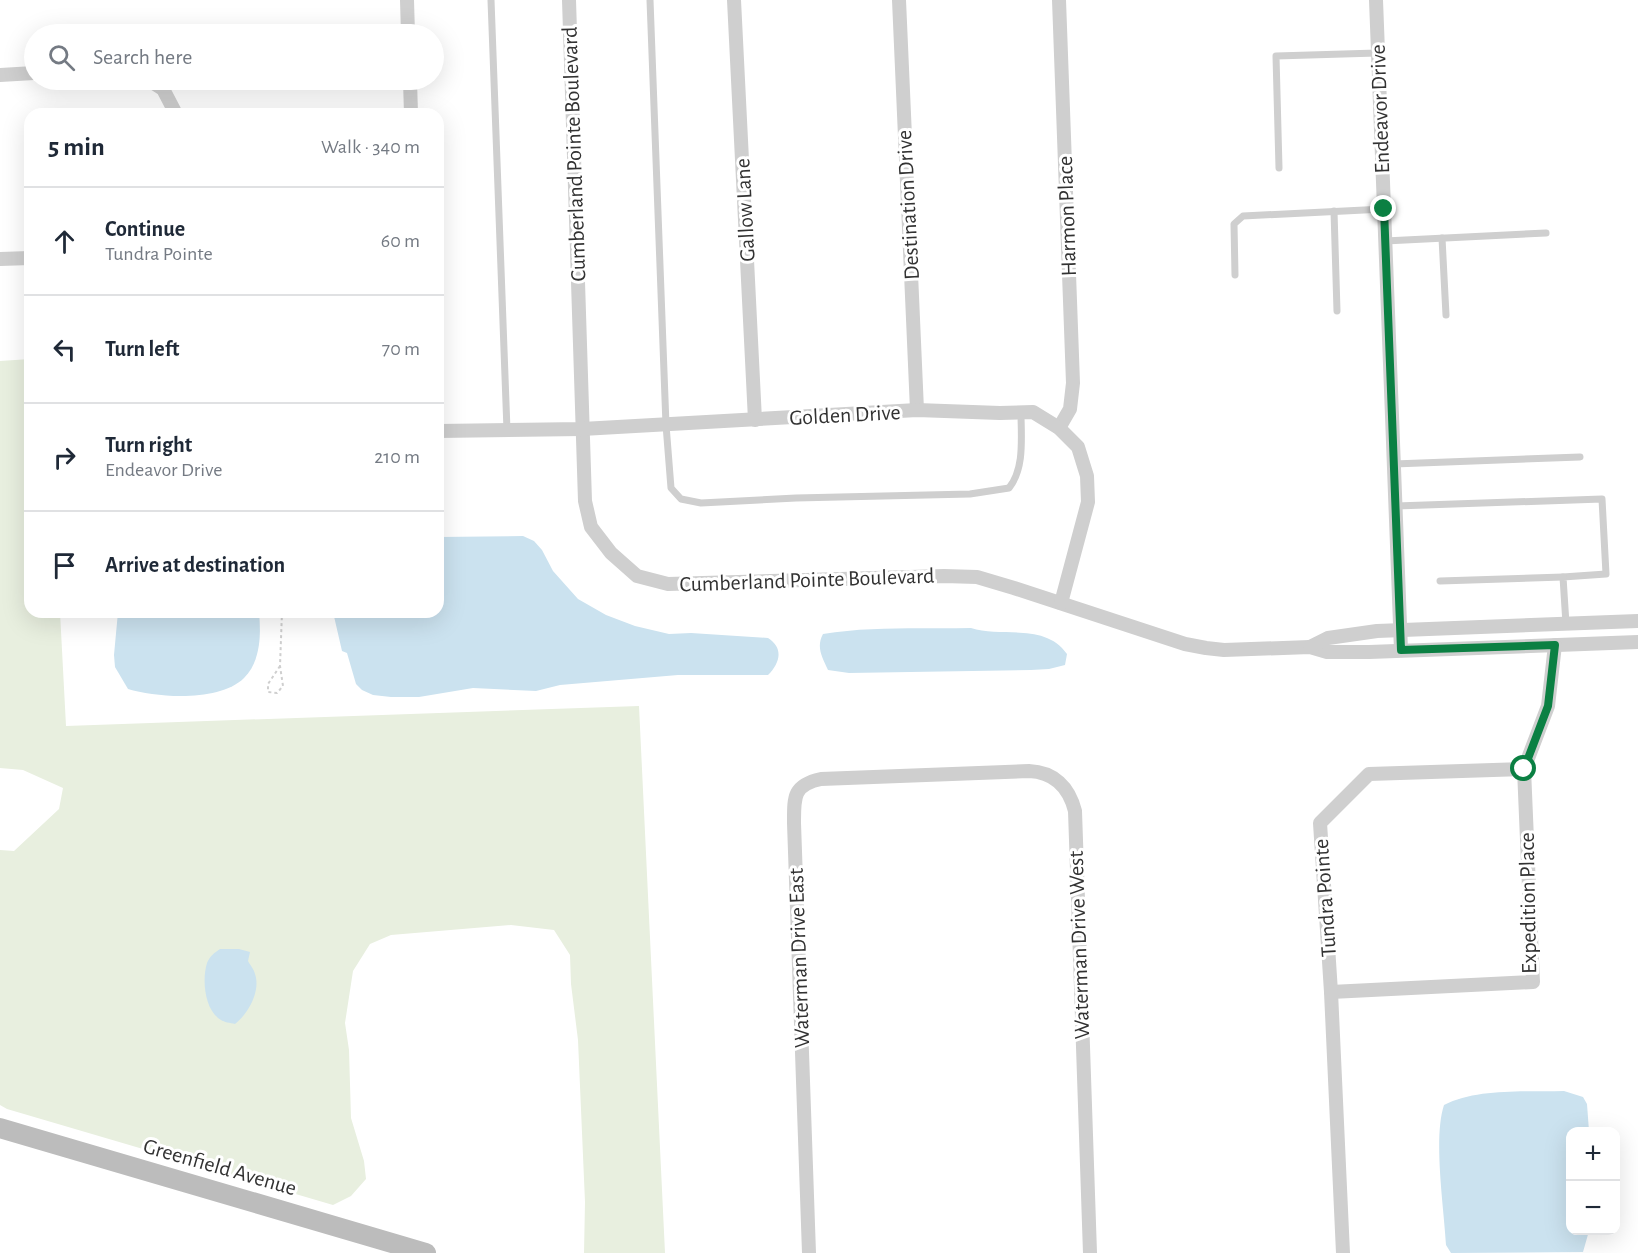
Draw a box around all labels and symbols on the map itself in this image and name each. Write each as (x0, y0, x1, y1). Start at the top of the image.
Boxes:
street label: Cumberland Pointe Boulevard (559, 26, 589, 282)
street label: Endeavor Drive (1367, 44, 1393, 174)
street label: Destination Drive (893, 130, 923, 280)
street label: Harmon Place (1054, 155, 1080, 277)
street label: Gallow Lane (731, 158, 759, 262)
route end (1370, 195, 1396, 221)
street label: Golden Drive (789, 401, 901, 429)
street label: Cumberland Pointe Boulevard (679, 565, 935, 595)
route start (1510, 755, 1536, 781)
street label: Expedition Place (1516, 832, 1540, 974)
street label: Tundra Pointe (1310, 838, 1340, 958)
street label: Waterman Drive West (1065, 850, 1093, 1040)
street label: Waterman Drive East (785, 868, 813, 1048)
street label: Greenfield Avenue (141, 1135, 299, 1199)

